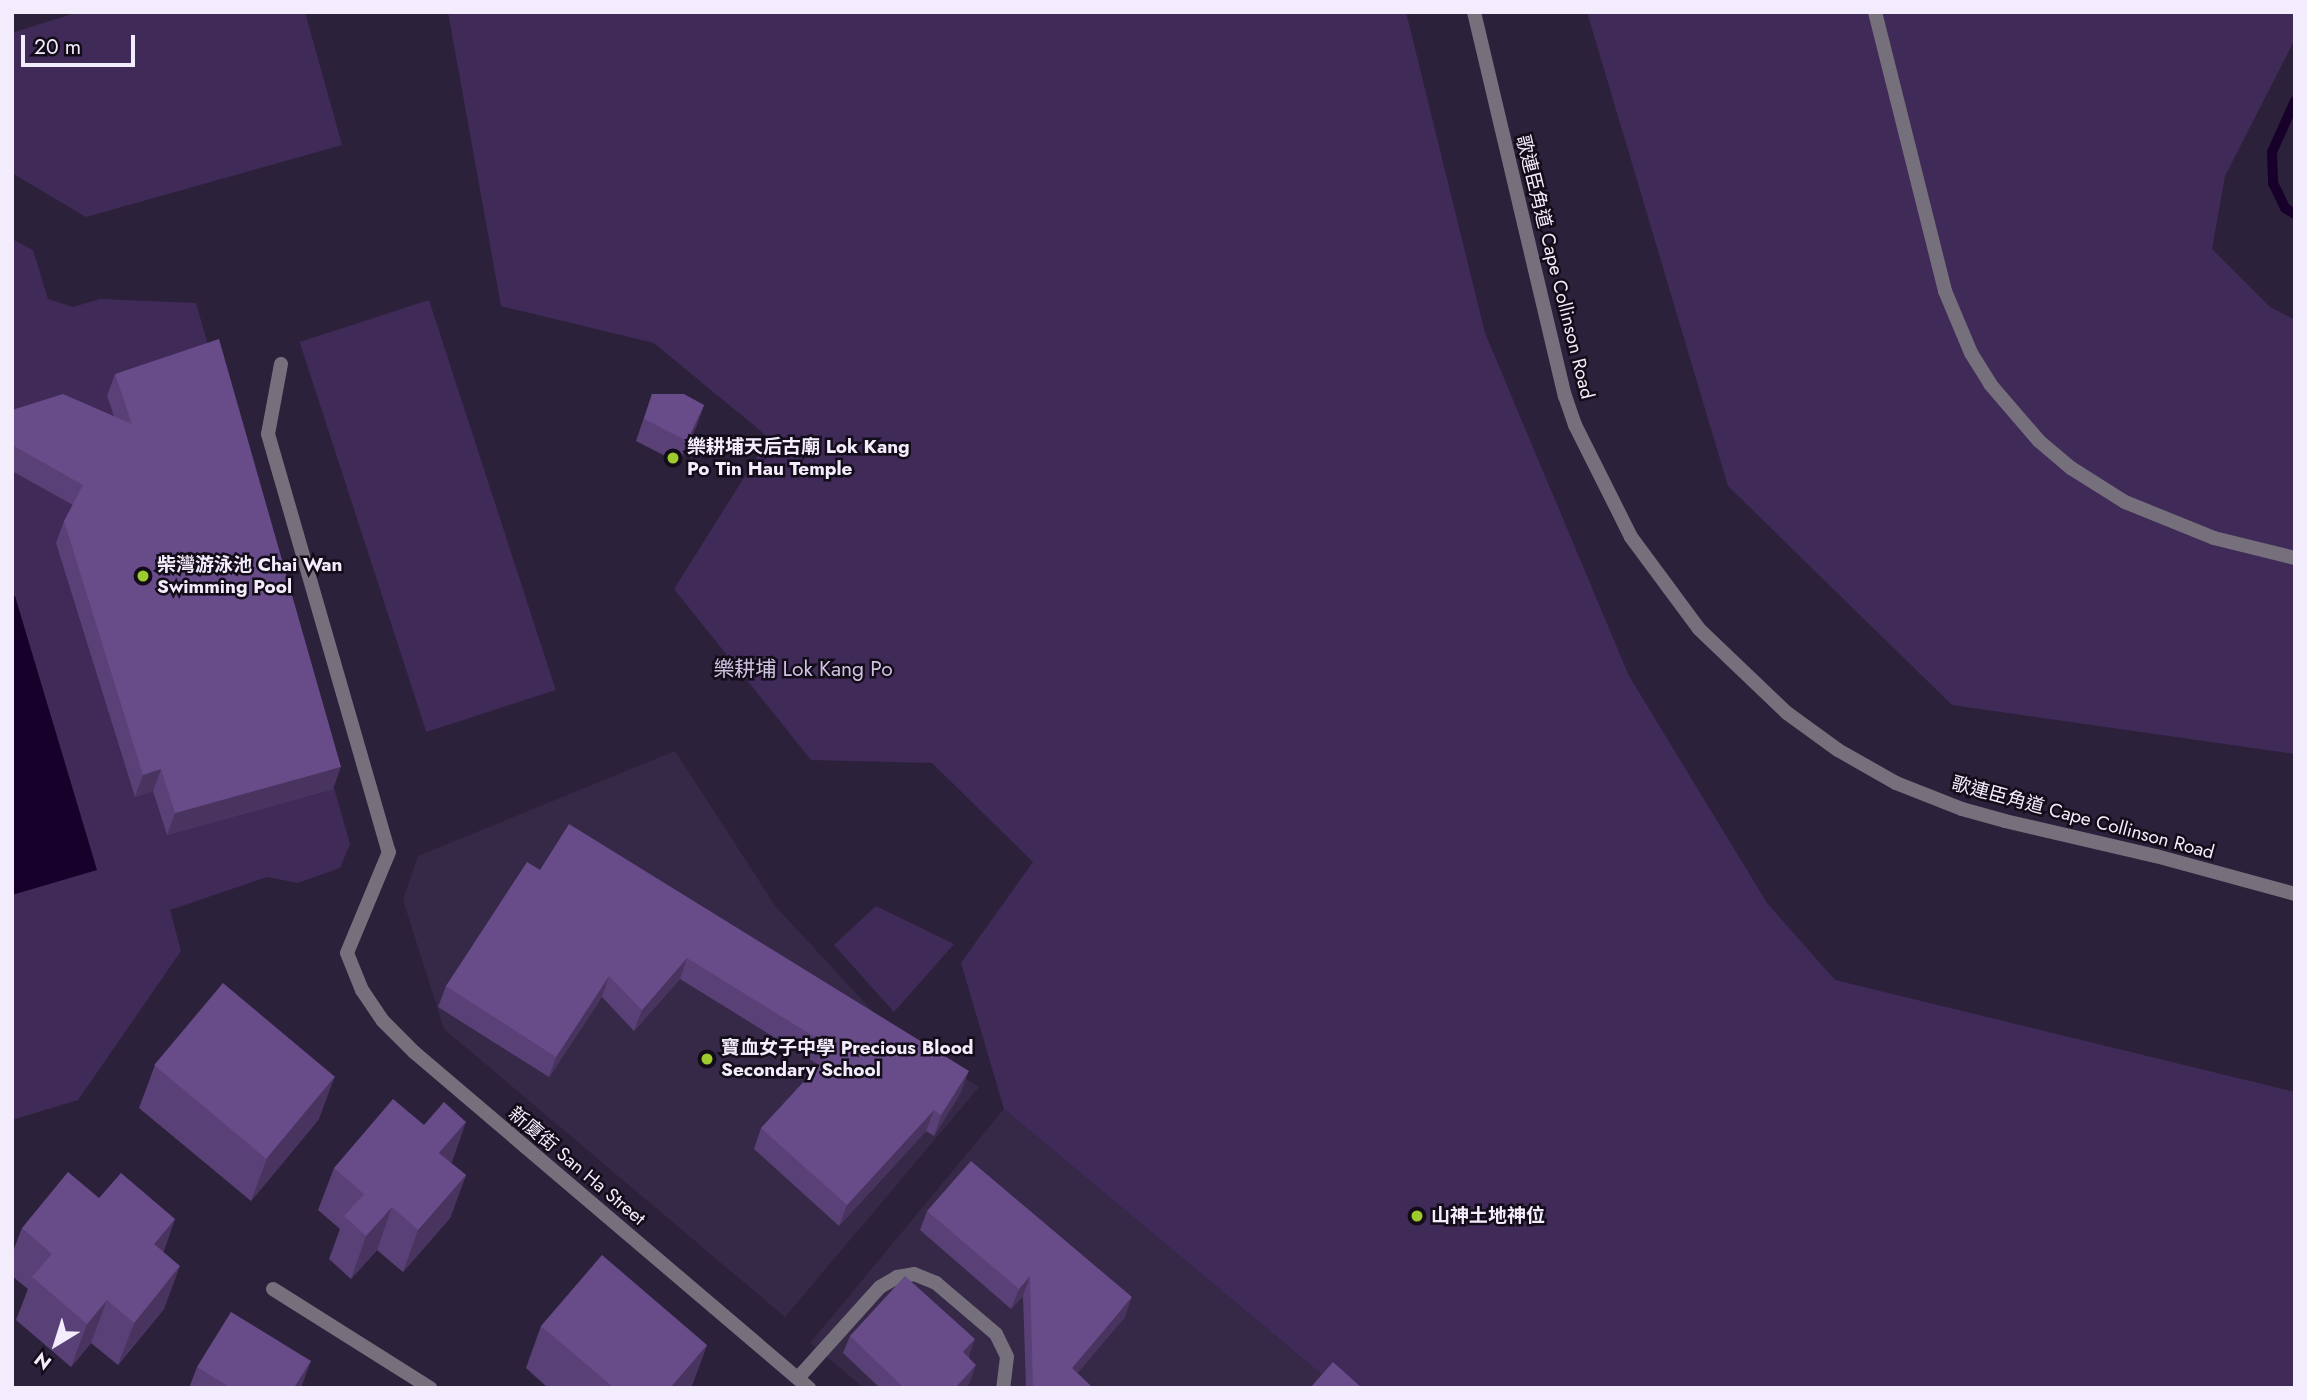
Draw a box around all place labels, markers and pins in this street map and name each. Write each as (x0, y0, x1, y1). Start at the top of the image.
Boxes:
place label: 樂耕埔天后古廟 Lok Kang Po Tin Hau Temple (687, 436, 910, 480)
marker: 樂耕埔天后古廟 Lok Kang Po Tin Hau Temple (665, 450, 681, 466)
place label: 柴灣游泳池 Chai Wan Swimming Pool (157, 554, 343, 598)
marker: 柴灣游泳池 Chai Wan Swimming Pool (135, 568, 151, 584)
place label: 寶血女子中學 Precious Blood Secondary School (721, 1037, 974, 1081)
marker: 寶血女子中學 Precious Blood Secondary School (699, 1051, 715, 1067)
place label: 山神土地神位 (1431, 1205, 1545, 1227)
marker: 山神土地神位 (1409, 1208, 1425, 1224)

